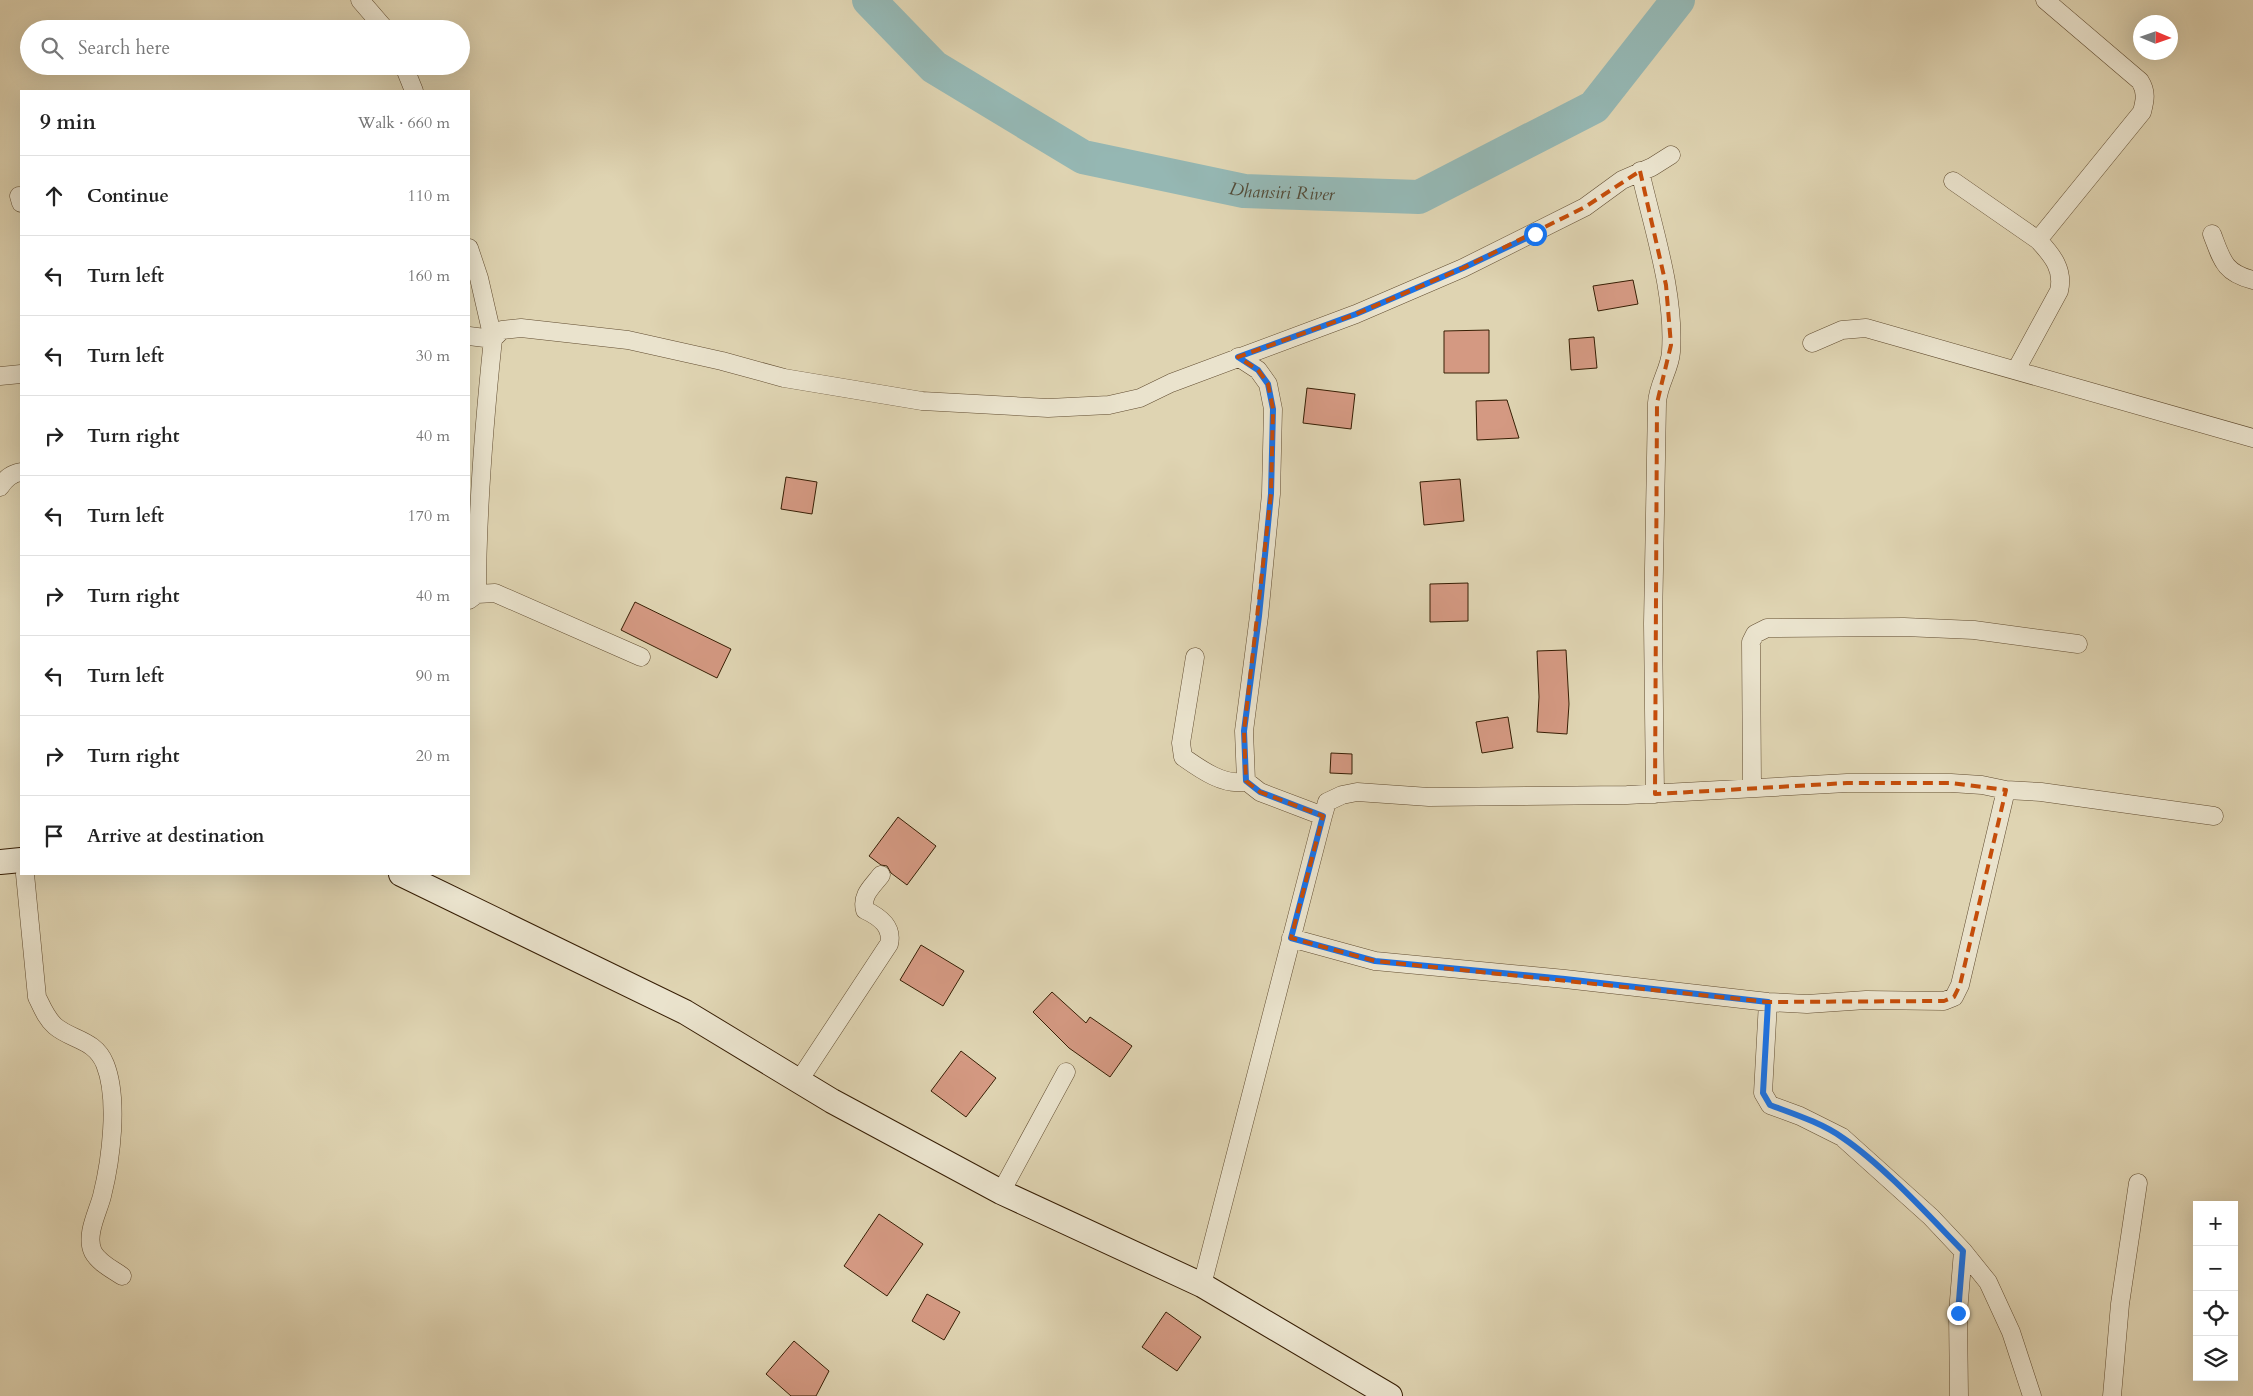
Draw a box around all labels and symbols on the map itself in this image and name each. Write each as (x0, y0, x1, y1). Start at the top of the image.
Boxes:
north arrow (2133, 15, 2178, 60)
water label: Dhansiri River (1227, 176, 1336, 207)
route start (1524, 223, 1547, 246)
route end (1947, 1302, 1970, 1325)

